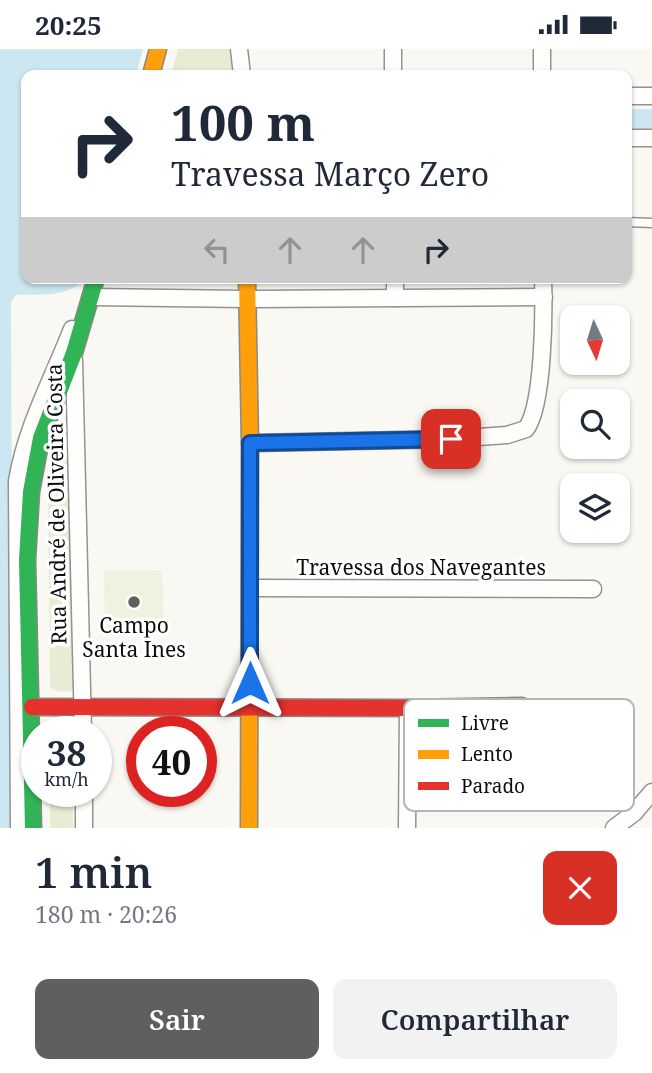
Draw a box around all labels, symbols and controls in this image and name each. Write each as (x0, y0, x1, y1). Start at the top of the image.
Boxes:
text: 20:25 (35, 7, 102, 43)
text: 100 m (171, 89, 315, 155)
icon: right (56, 98, 147, 189)
text: Travessa Março Zero (171, 152, 489, 195)
icon: left (198, 231, 236, 269)
icon: ahead (271, 231, 309, 269)
icon: ahead (344, 231, 382, 269)
icon: right (417, 231, 455, 269)
north arrow (560, 305, 630, 375)
map controls (560, 305, 630, 543)
street label: Rua André de Oliveira Costa (40, 363, 72, 645)
button: search (560, 389, 630, 459)
pin (421, 409, 481, 469)
icon: arrive (432, 420, 470, 458)
button: layers (560, 473, 630, 543)
street label: Travessa dos Navegantes (296, 553, 546, 581)
marker: Campo Santa Ines (126, 594, 142, 610)
place label: Campo Santa Ines (82, 611, 186, 663)
position arrow (213, 646, 287, 720)
legend (404, 699, 634, 811)
text: Livre (461, 710, 509, 736)
speed limit sign: 40 (126, 716, 217, 807)
text: 38 (47, 729, 86, 776)
text: Lento (461, 741, 513, 767)
text: km/h (44, 767, 89, 791)
text: Parado (461, 773, 525, 799)
text: 1 min (35, 843, 152, 900)
button: close (543, 851, 617, 925)
text: 180 m · 20:26 (35, 898, 177, 930)
button: Sair (35, 979, 319, 1059)
button: Compartilhar (333, 979, 617, 1059)

